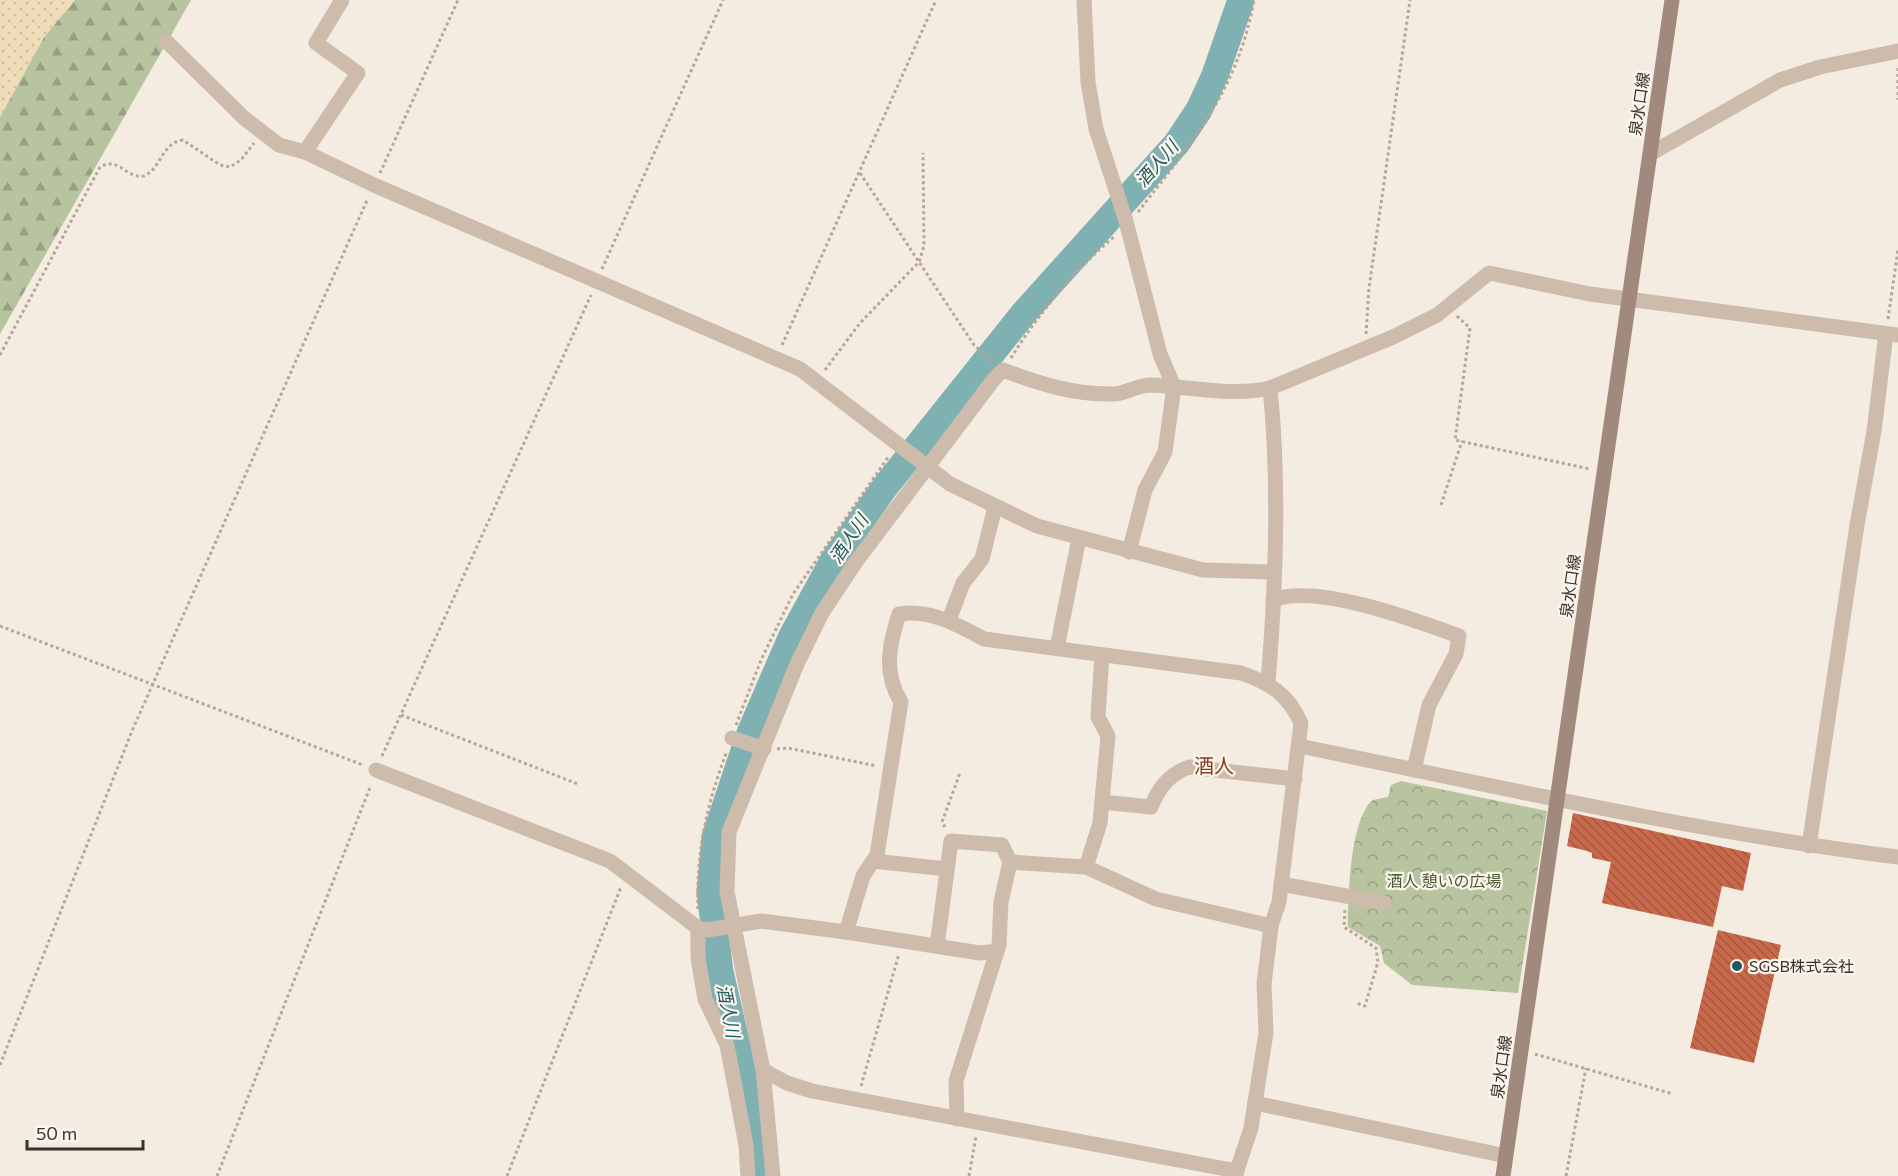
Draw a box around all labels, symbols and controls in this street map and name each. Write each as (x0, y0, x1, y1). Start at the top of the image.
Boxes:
street label: 泉水口線 (1625, 71, 1652, 137)
water label: 酒人川 (1130, 134, 1184, 191)
water label: 酒人川 (824, 508, 874, 567)
street label: 泉水口線 (1556, 553, 1583, 619)
district label: 酒人 (1194, 753, 1234, 777)
park label: 酒人 憩いの広場 (1386, 871, 1502, 890)
place label: SGSB株式会社 (1749, 956, 1854, 975)
marker: SGSB株式会社 (1730, 959, 1744, 973)
water label: 酒人川 (713, 982, 745, 1041)
street label: 泉水口線 (1487, 1034, 1514, 1100)
scale bar (27, 1113, 142, 1151)
text: 50 m (36, 1122, 77, 1144)

